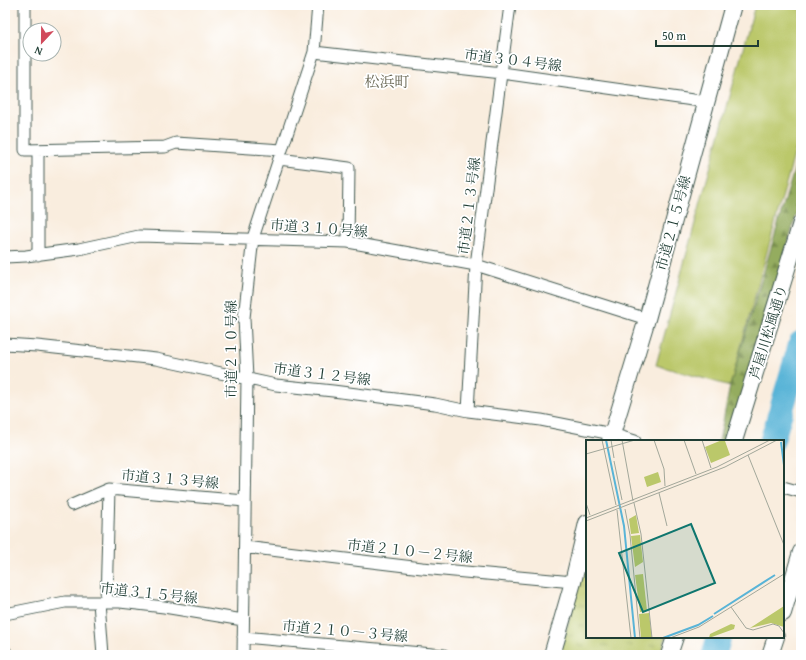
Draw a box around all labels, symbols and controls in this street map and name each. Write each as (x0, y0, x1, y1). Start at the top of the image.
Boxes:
north arrow (22, 22, 62, 62)
scale bar (656, 22, 758, 48)
text: 50 m (662, 27, 686, 44)
text: N (31, 42, 45, 60)
street label: 市道３０４号線 (463, 44, 563, 76)
district label: 松浜町 (364, 71, 410, 92)
street label: 市道２１３号線 (453, 156, 485, 256)
street label: 市道２１５号線 (651, 173, 695, 273)
street label: 市道３１０号線 (269, 215, 369, 241)
street label: 芦屋川松風通り (744, 282, 792, 382)
street label: 市道２１０号線 (221, 300, 241, 398)
street label: 市道３１２号線 (272, 358, 372, 390)
inset map (586, 440, 784, 638)
street label: 市道３１３号線 (120, 465, 220, 493)
street label: 市道２１０－２号線 (346, 534, 474, 568)
street label: 市道３１５号線 (99, 578, 199, 608)
street label: 市道２１０－３号線 (281, 616, 409, 646)

